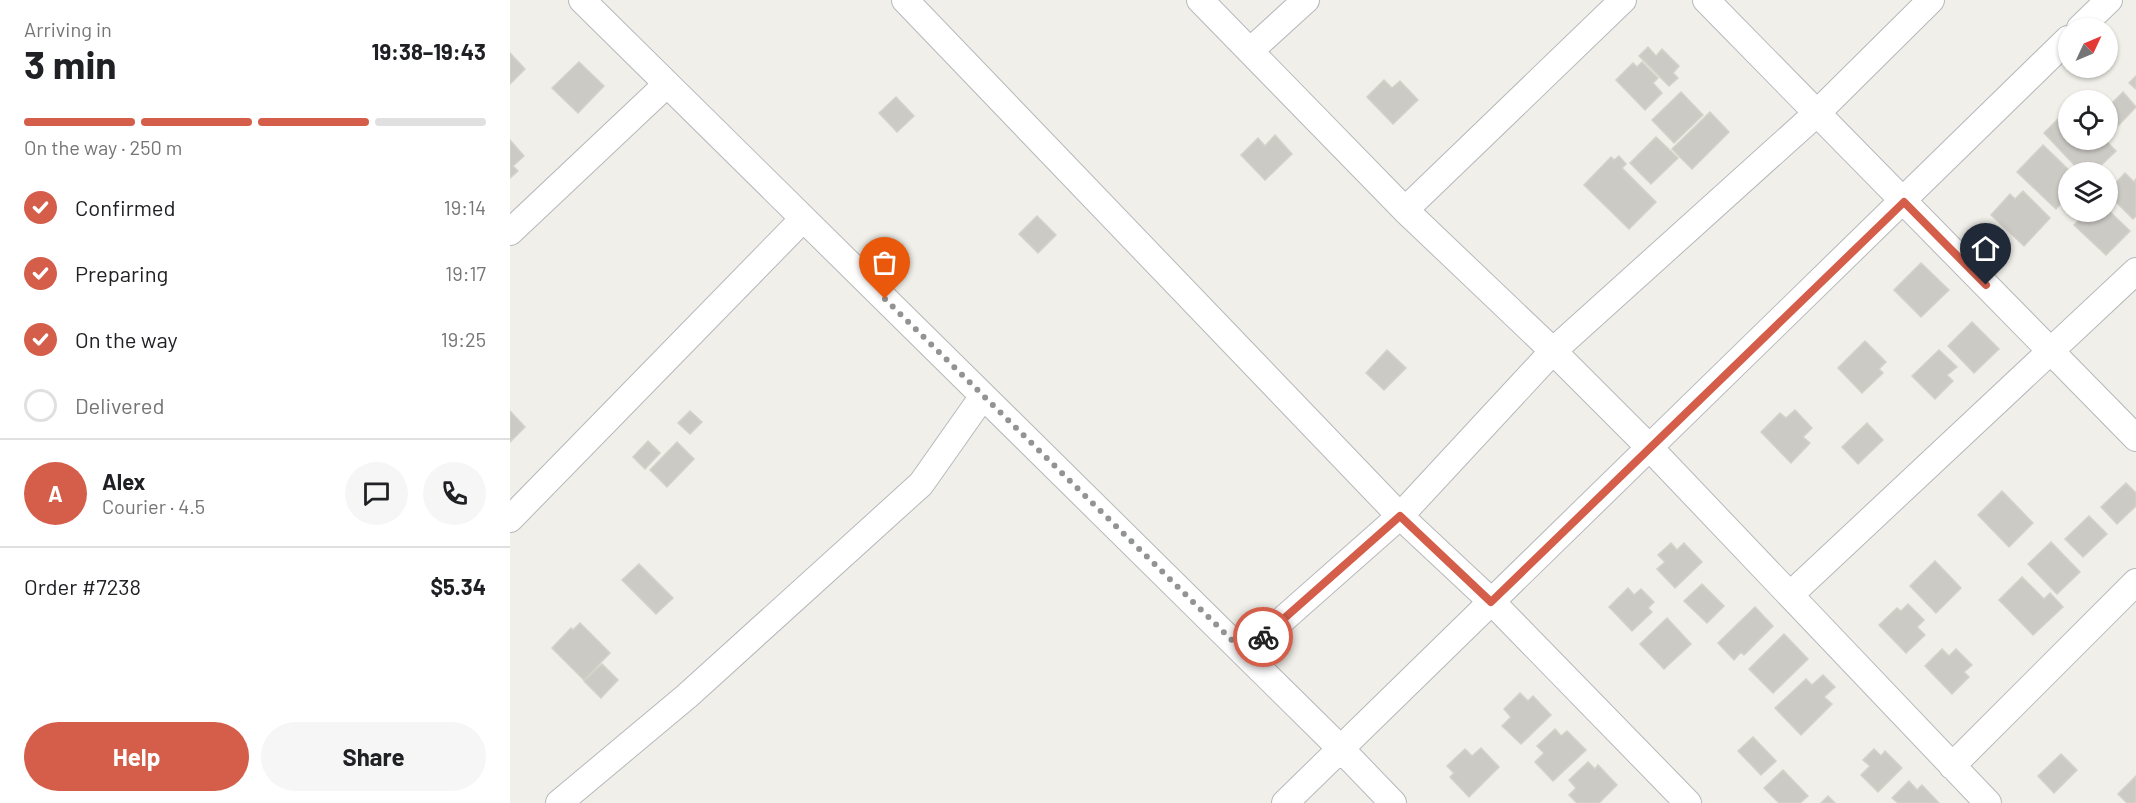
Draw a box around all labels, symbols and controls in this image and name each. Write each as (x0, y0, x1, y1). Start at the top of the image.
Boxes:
text: Arriving in (24, 17, 112, 41)
north arrow (2058, 18, 2118, 78)
map controls (2058, 18, 2118, 222)
text: 19:38–19:43 (372, 38, 486, 64)
text: 3 min (24, 40, 117, 87)
button: locate (2058, 90, 2118, 150)
text: On the way · 250 m (24, 135, 182, 159)
button: layers (2058, 162, 2118, 222)
icon: check (24, 191, 57, 224)
text: Confirmed (75, 194, 175, 220)
text: 19:14 (444, 195, 486, 219)
pin (1960, 223, 2011, 285)
icon: home (1969, 232, 2002, 265)
pin (859, 237, 910, 299)
icon: bag (868, 246, 901, 279)
icon: check (24, 257, 57, 290)
text: Preparing (75, 260, 168, 286)
text: 19:17 (445, 261, 486, 285)
icon: check (24, 323, 57, 356)
text: On the way (75, 326, 178, 352)
text: 19:25 (441, 327, 486, 351)
text: Delivered (75, 392, 164, 418)
button: chat (345, 462, 408, 525)
button: phone (423, 462, 486, 525)
text: Alex (102, 468, 145, 494)
text: A (48, 480, 63, 506)
text: Courier · 4.5 (102, 494, 205, 518)
text: Order #7238 (24, 573, 141, 599)
text: $5.34 (430, 573, 486, 599)
courier (1233, 607, 1293, 667)
icon: bike (1247, 621, 1280, 654)
button: Help (24, 722, 249, 791)
button: Share (261, 722, 486, 791)

